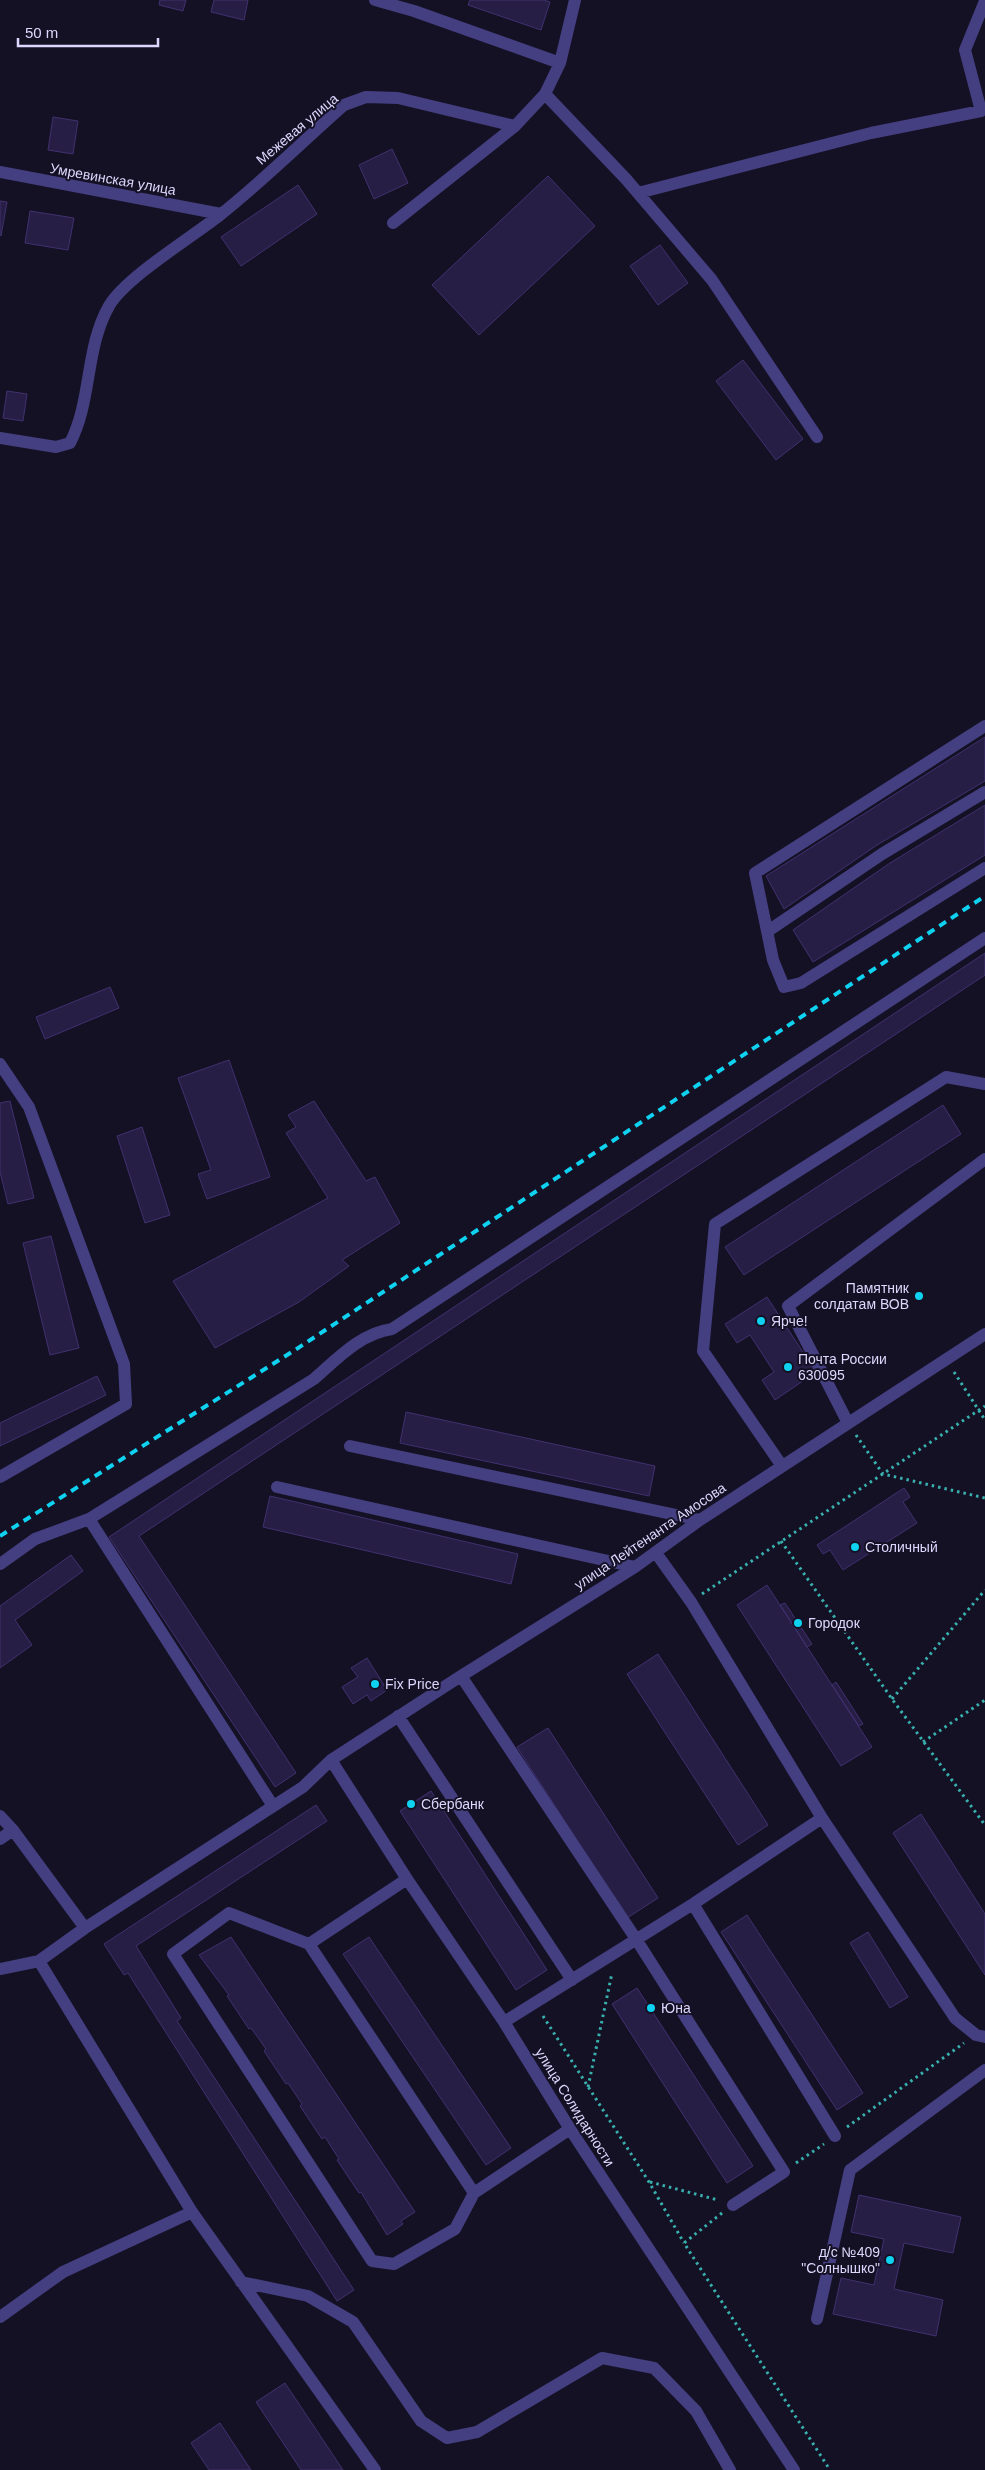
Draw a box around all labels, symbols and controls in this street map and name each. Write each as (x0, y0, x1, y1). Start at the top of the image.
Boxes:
scale bar (18, 15, 158, 47)
text: 50 m (25, 24, 58, 41)
street label: Межевая улица (253, 90, 341, 168)
street label: Умревинская улица (49, 160, 177, 198)
place label: Памятник солдатам ВОВ (814, 1280, 910, 1312)
marker: Памятник солдатам ВОВ (913, 1290, 925, 1302)
place label: Ярче! (771, 1313, 808, 1329)
marker: Ярче! (755, 1315, 767, 1327)
place label: Почта России 630095 (798, 1351, 887, 1383)
marker: Почта России 630095 (782, 1361, 794, 1373)
street label: улица Лейтенанта Амосова (571, 1479, 729, 1593)
place label: Столичный (865, 1539, 938, 1555)
marker: Столичный (849, 1541, 861, 1553)
place label: Городок (808, 1615, 861, 1631)
marker: Городок (792, 1617, 804, 1629)
place label: Fix Price (385, 1676, 440, 1692)
marker: Fix Price (369, 1678, 381, 1690)
place label: Сбербанк (421, 1796, 485, 1812)
marker: Сбербанк (405, 1798, 417, 1810)
place label: Юна (661, 2000, 691, 2016)
marker: Юна (645, 2002, 657, 2014)
street label: улица Солидарности (532, 2045, 618, 2169)
place label: д/с №409 "Солнышко" (801, 2244, 880, 2276)
marker: д/с №409 "Солнышко" (884, 2254, 896, 2266)

